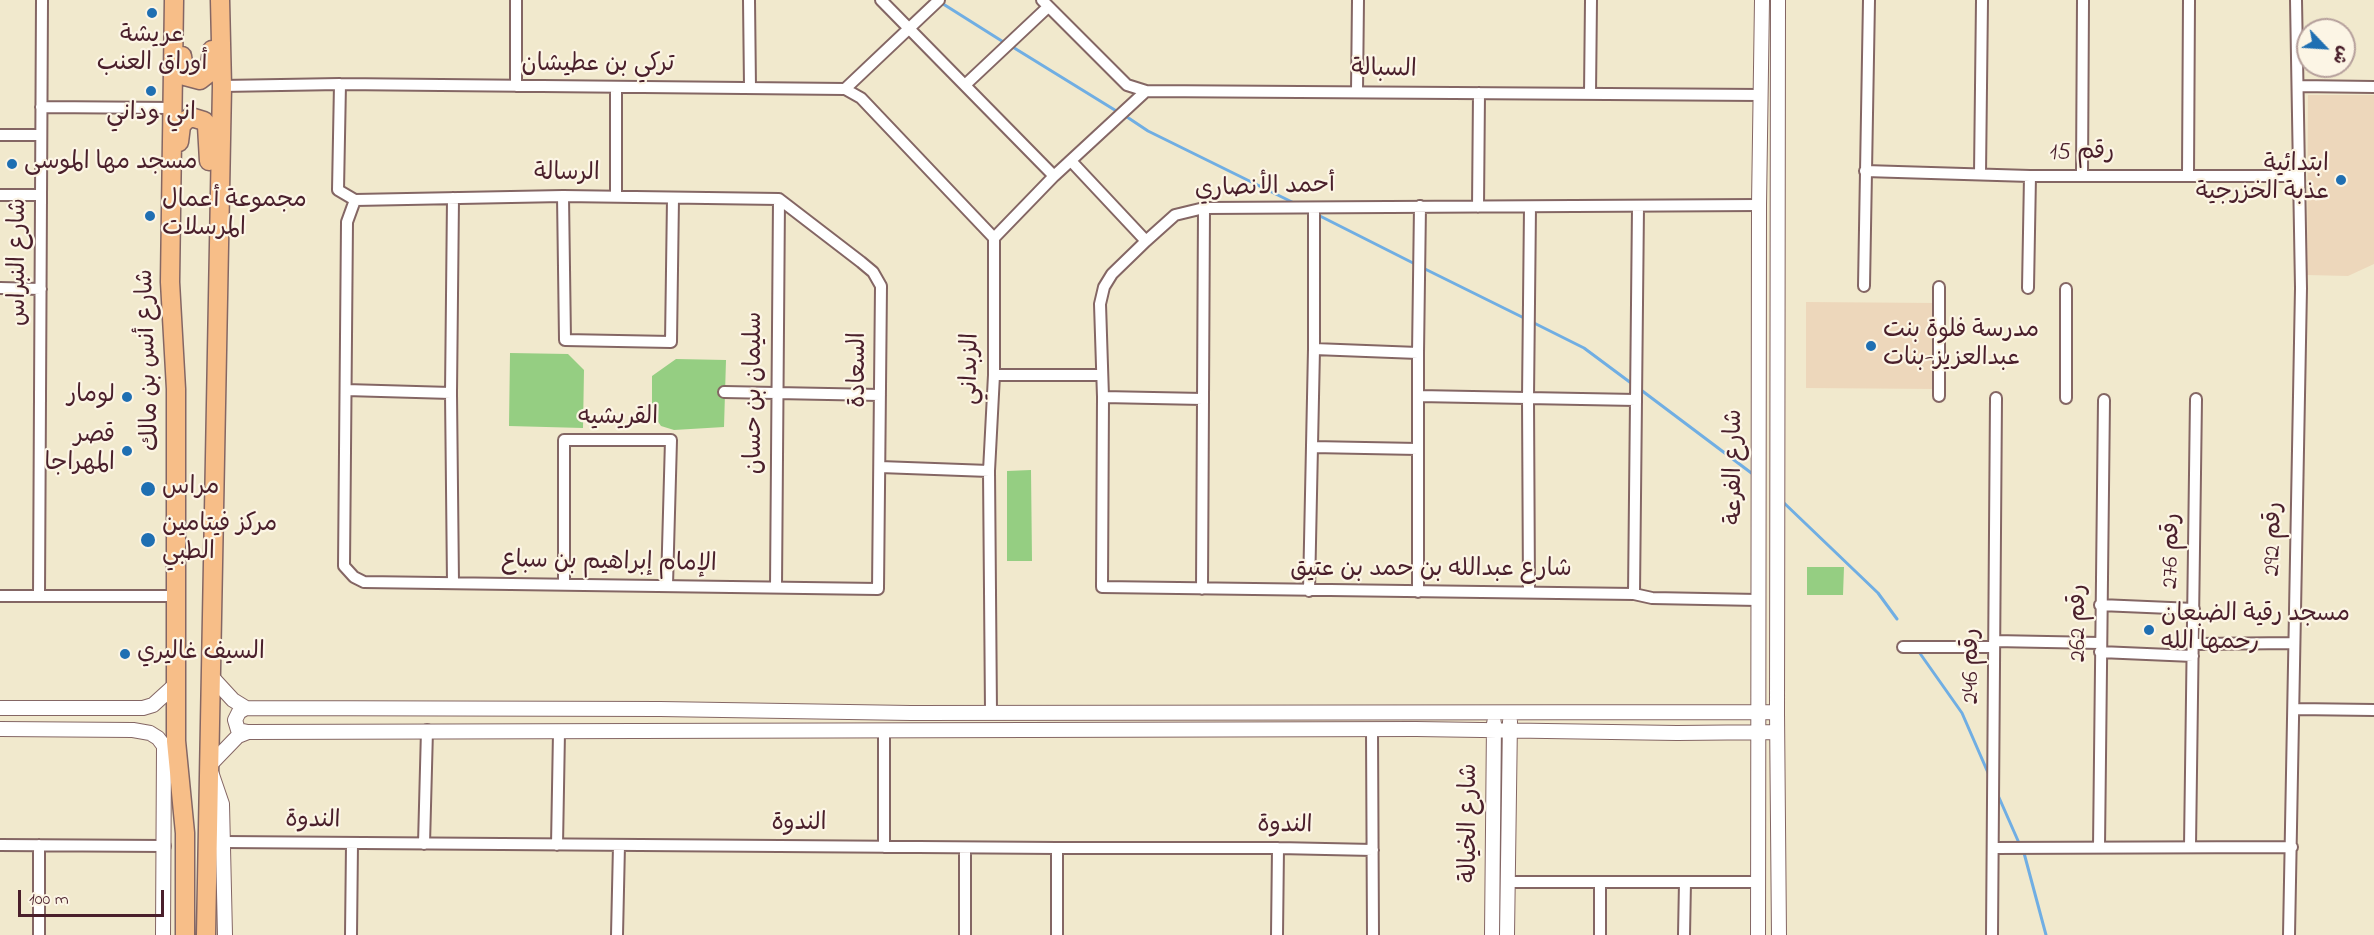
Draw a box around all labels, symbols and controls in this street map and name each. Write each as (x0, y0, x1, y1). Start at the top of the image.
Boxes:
marker: عريشة أوراق العنب (145, 6, 159, 20)
north arrow (2296, 18, 2356, 78)
place label: عريشة أوراق العنب (97, 23, 207, 79)
text: ش (2326, 42, 2355, 68)
street label: تركي بن عطيشان (521, 52, 675, 80)
street label: السبالة (1351, 56, 1417, 86)
marker: اني وداني (144, 84, 158, 98)
place label: اني وداني (106, 101, 196, 129)
street label: رقم 15 (2049, 139, 2115, 169)
place label: مسجد مها الموسى (24, 150, 198, 178)
place label: ابتدائية عذبة الخزرجية (2196, 152, 2329, 208)
marker: مسجد مها الموسى (5, 157, 19, 171)
street label: الرسالة (534, 161, 600, 189)
street label: أحمد الأنصاري (1194, 172, 1336, 206)
marker: ابتدائية عذبة الخزرجية (2334, 173, 2348, 187)
place label: مجموعة أعمال المرسلات (162, 188, 307, 244)
street label: شارع النبراس (6, 198, 34, 326)
marker: مجموعة أعمال المرسلات (143, 209, 157, 223)
street label: شارع أنس بن مالك (132, 268, 168, 452)
street label: سليمان بن حسان (742, 312, 770, 474)
place label: مدرسة فلوة بنت عبدالعزيز-بنات (1883, 318, 2039, 374)
street label: السعادة (846, 332, 874, 408)
street label: الزبداني (957, 333, 987, 405)
marker: مدرسة فلوة بنت عبدالعزيز-بنات (1864, 339, 1878, 353)
place label: لومار (67, 383, 115, 411)
marker: لومار (120, 390, 134, 404)
street label: القريشيه (578, 405, 658, 433)
street label: شارع الفرعة (1722, 409, 1750, 525)
place label: قصر المهراجا (44, 423, 115, 479)
marker: قصر المهراجا (120, 444, 134, 458)
place label: مراس (162, 475, 219, 503)
marker: مراس (139, 480, 157, 498)
street label: رقم 292 (2260, 502, 2290, 576)
place label: مركز فيتامين الطبي (162, 512, 277, 568)
street label: رقم 276 (2158, 513, 2188, 589)
marker: مركز فيتامين الطبي (139, 531, 157, 549)
street label: الإمام إبراهيم بن سباع (501, 548, 717, 580)
street label: شارع عبدالله بن حمد بن عتيق (1290, 557, 1572, 585)
street label: رقم 262 (2066, 584, 2094, 662)
place label: مسجد رقية الضبعان رحمها الله (2161, 602, 2350, 658)
marker: مسجد رقية الضبعان رحمها الله (2142, 623, 2156, 637)
street label: رقم 246 (1959, 628, 1987, 704)
place label: السيف غاليري (137, 640, 265, 668)
marker: السيف غاليري (118, 647, 132, 661)
street label: شارع الخيالة (1457, 763, 1485, 883)
street label: الندوة (285, 807, 341, 837)
street label: الندوة (771, 811, 827, 839)
street label: الندوة (1257, 812, 1313, 842)
scale bar (21, 878, 166, 916)
text: 100 m (29, 887, 69, 913)

